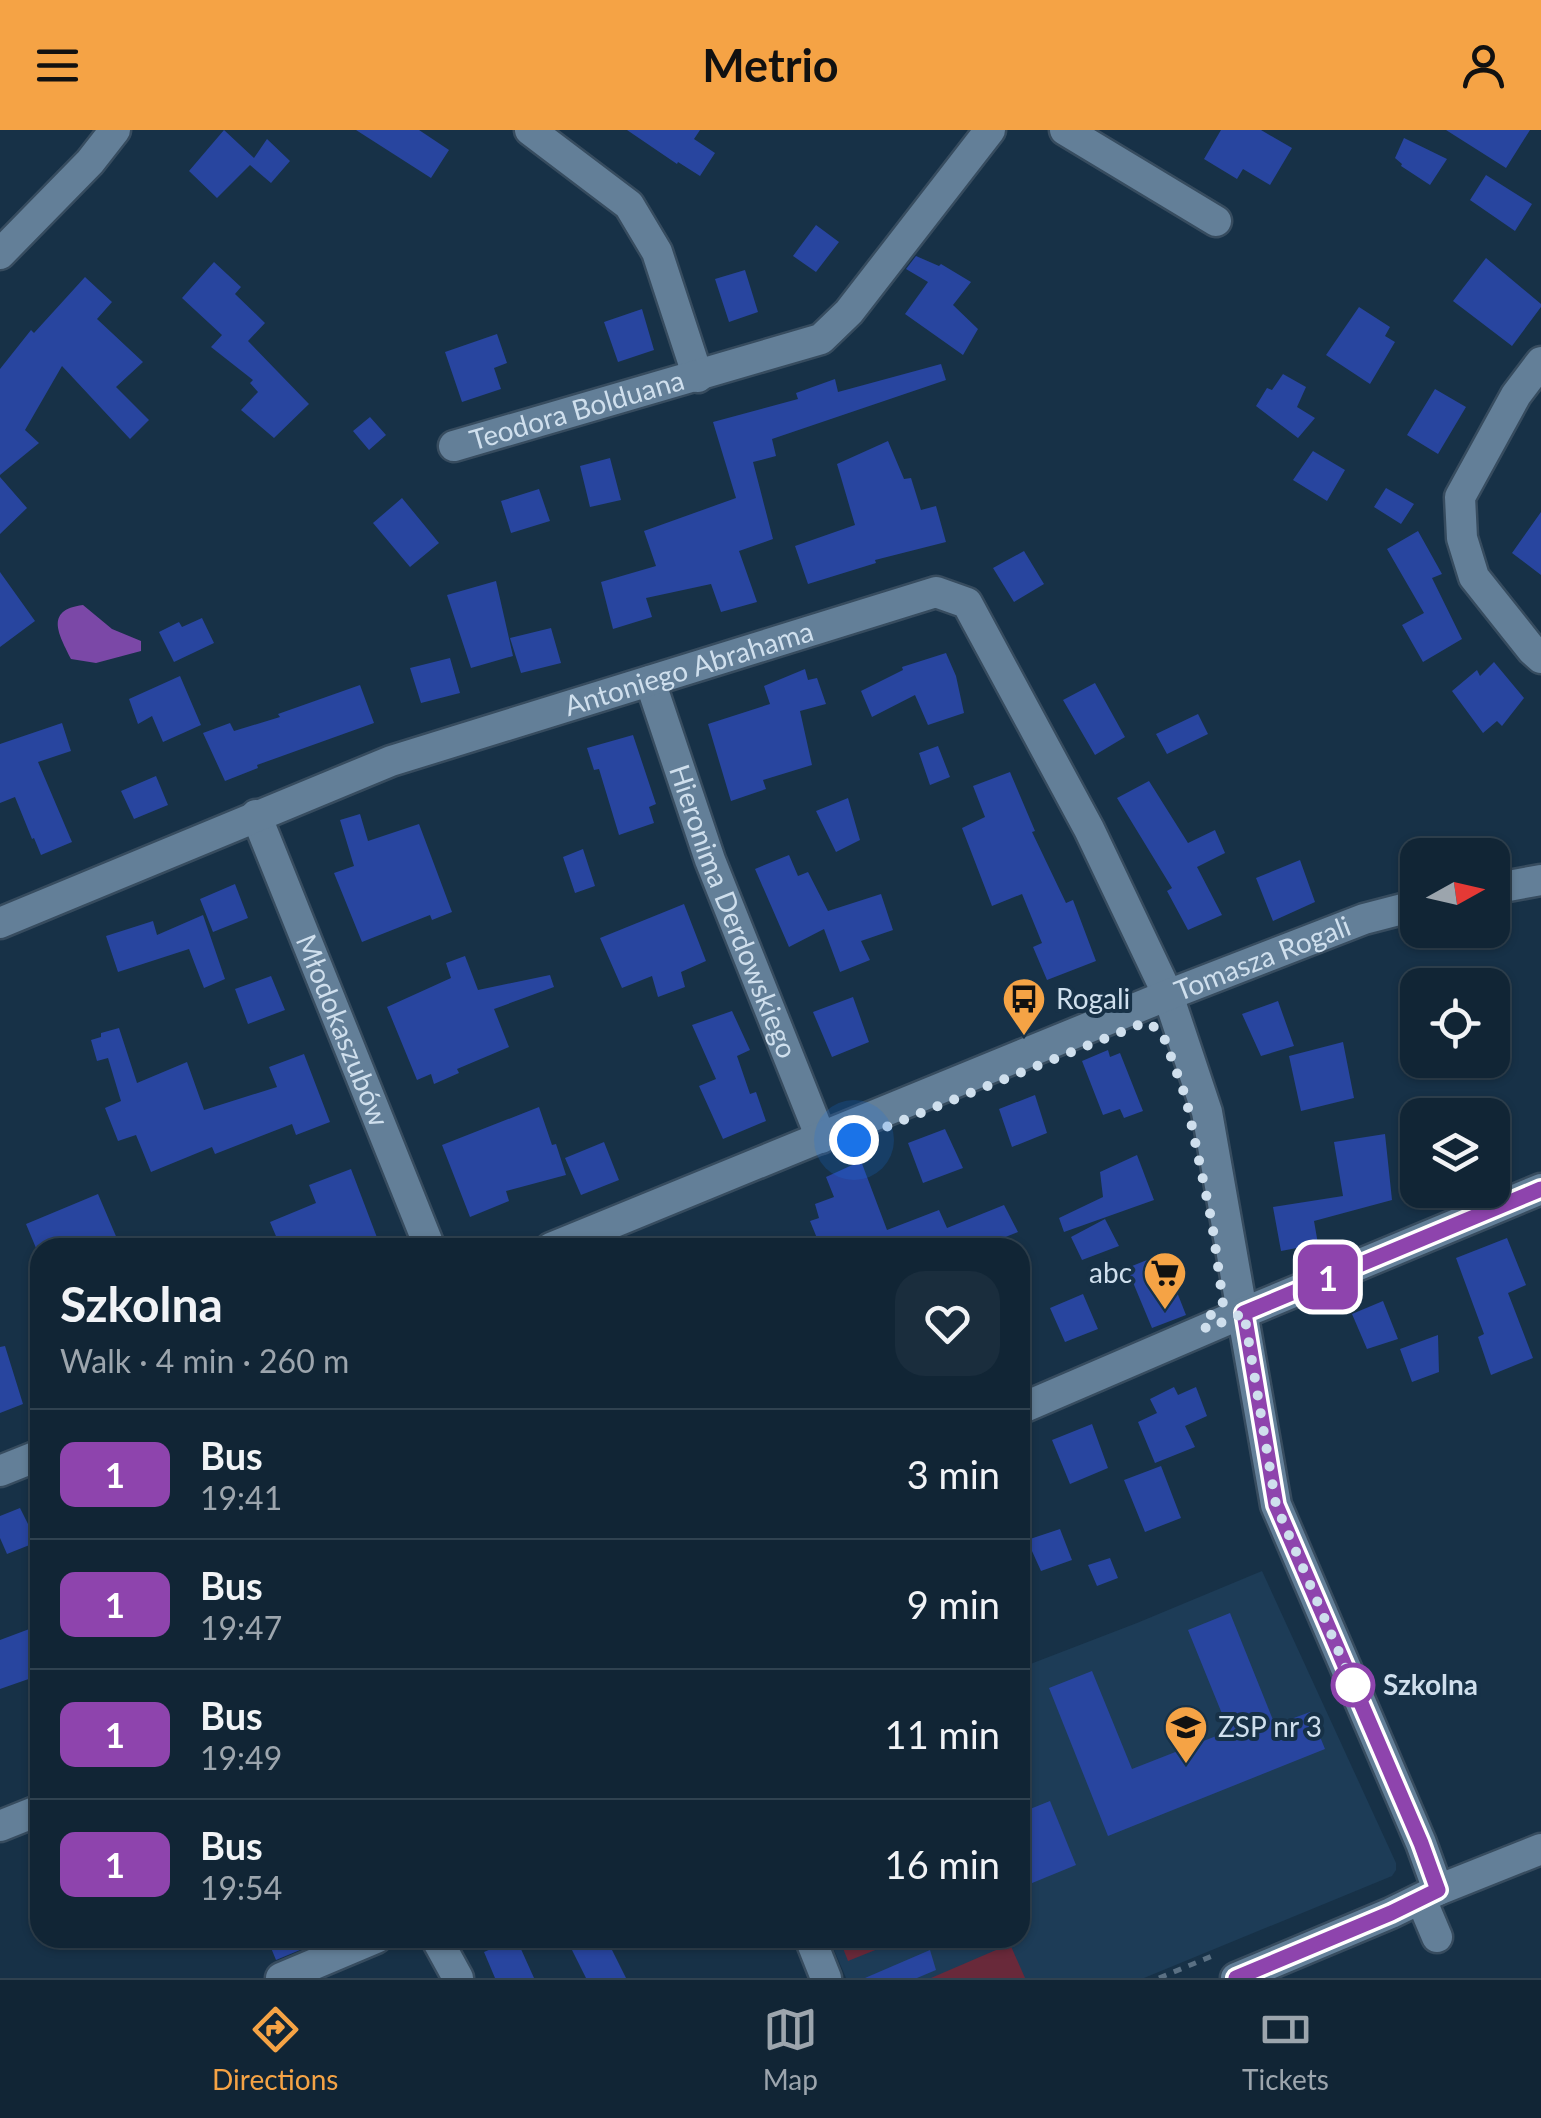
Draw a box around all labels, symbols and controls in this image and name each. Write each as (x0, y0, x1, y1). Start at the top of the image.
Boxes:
icon: menu (30, 38, 85, 93)
text: Metrio (702, 38, 839, 92)
icon: person (1456, 38, 1511, 93)
street label: Teodora Bolduana (465, 362, 688, 457)
street label: Antoniego Abrahama (560, 613, 817, 722)
street label: Hieronima Derdowskiego (663, 760, 805, 1063)
north arrow (1400, 838, 1510, 948)
map controls (1400, 838, 1510, 1208)
street label: Tomasza Rogali (1169, 908, 1355, 1007)
street label: Młodokaszubów (290, 929, 397, 1131)
button: locate (1400, 968, 1510, 1078)
bus stop icon: Rogali (1001, 976, 1047, 1037)
place label: Rogali (1056, 981, 1130, 1015)
button: layers (1400, 1098, 1510, 1208)
your location (829, 1115, 879, 1165)
line badge: 1 (1296, 1244, 1360, 1310)
supermarket icon: abc (1142, 1250, 1188, 1311)
place label: abc (1089, 1255, 1132, 1289)
text: 1 (1318, 1256, 1338, 1298)
button: heart (895, 1271, 1000, 1376)
text: Szkolna (60, 1275, 223, 1332)
text: Walk · 4 min · 260 m (60, 1341, 349, 1380)
text: Bus (200, 1432, 263, 1478)
text: 3 min (907, 1451, 1000, 1497)
text: 1 (105, 1453, 125, 1495)
text: 19:41 (200, 1478, 282, 1517)
text: Bus (200, 1562, 263, 1608)
text: 9 min (907, 1581, 1000, 1627)
text: 1 (105, 1583, 125, 1625)
text: 19:47 (200, 1608, 282, 1647)
marker: Szkolna (1332, 1664, 1374, 1706)
place label: Szkolna (1383, 1667, 1478, 1701)
text: Bus (200, 1692, 263, 1738)
school or university icon: ZSP nr 3 (1163, 1704, 1209, 1765)
place label: ZSP nr 3 (1218, 1709, 1322, 1743)
text: 11 min (885, 1711, 1000, 1757)
text: 1 (105, 1713, 125, 1755)
text: 19:49 (200, 1738, 282, 1777)
text: Bus (200, 1822, 263, 1868)
text: 16 min (885, 1841, 1000, 1887)
text: 1 (105, 1843, 125, 1885)
text: 19:54 (200, 1868, 282, 1907)
tab: Directions (212, 2002, 338, 2096)
tab: Map (763, 2002, 818, 2096)
tab: Tickets (1242, 2002, 1329, 2096)

